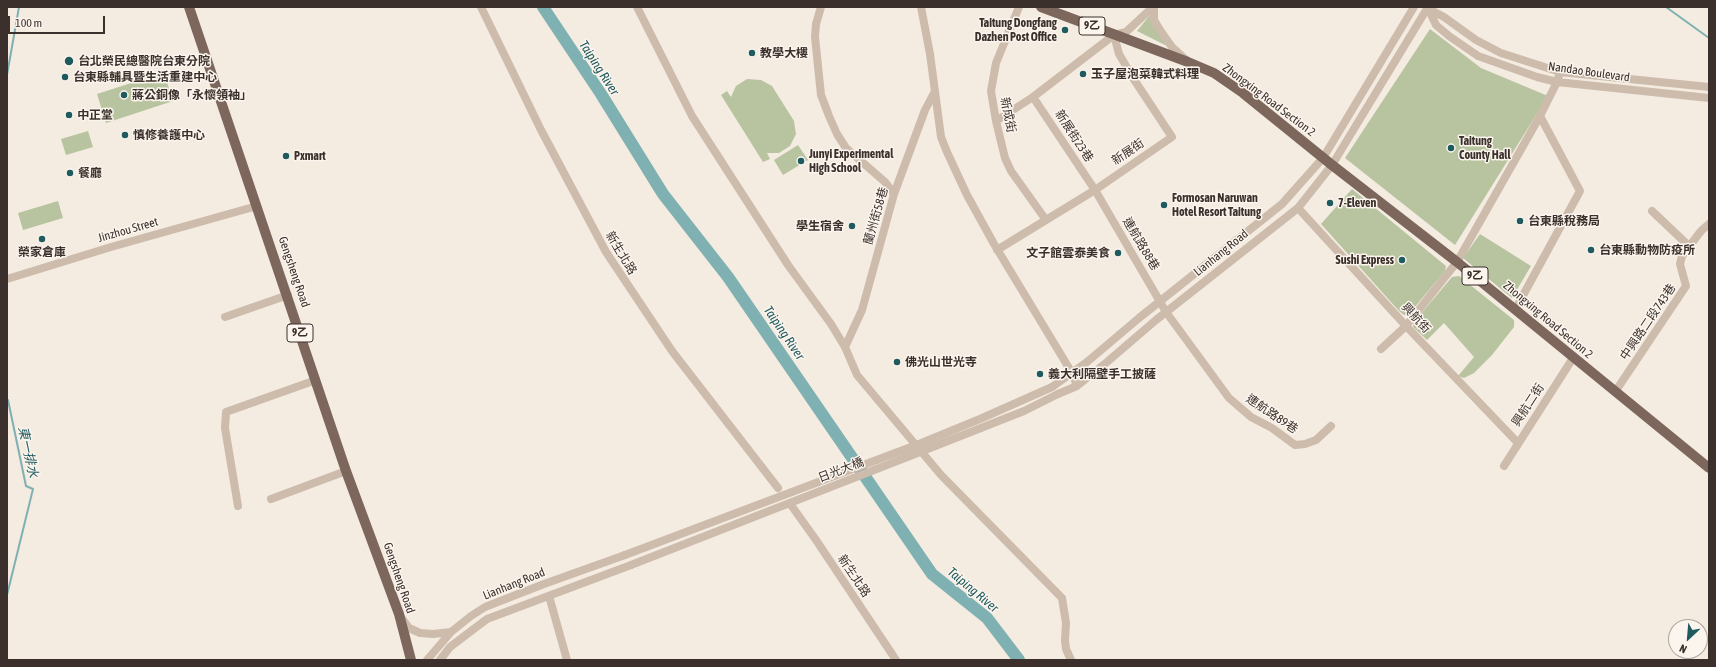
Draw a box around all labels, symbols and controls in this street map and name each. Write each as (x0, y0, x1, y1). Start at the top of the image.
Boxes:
scale bar (10, 8, 107, 34)
text: 100 m (15, 16, 42, 30)
place label: Taitung Dongfang Dazhen Post Office (975, 16, 1057, 44)
road number: 9乙 (1079, 17, 1105, 35)
marker: Taitung Dongfang Dazhen Post Office (1060, 25, 1070, 35)
water label: Taiping River (576, 38, 622, 98)
place label: 教學大樓 (760, 46, 808, 60)
marker: 教學大樓 (747, 48, 757, 58)
place label: 台北榮民總醫院台東分院 (78, 54, 210, 68)
marker: 台北榮民總醫院台東分院 (63, 55, 75, 67)
street label: Nandao Boulevard (1547, 59, 1631, 85)
street label: Zhongxing Road Section 2 (1220, 60, 1318, 140)
place label: 玉子屋泡菜韓式料理 (1091, 67, 1199, 81)
marker: 玉子屋泡菜韓式料理 (1078, 69, 1088, 79)
place label: 台東縣輔具暨生活重建中心 (73, 70, 217, 84)
marker: 台東縣輔具暨生活重建中心 (60, 72, 70, 82)
place label: 蔣公銅像「永懷領袖」 (132, 88, 252, 102)
marker: 蔣公銅像「永懷領袖」 (119, 90, 129, 100)
street label: 新成街 (997, 96, 1019, 134)
street label: 新展街23巷 (1052, 107, 1096, 165)
place label: 中正堂 (77, 108, 113, 122)
marker: 中正堂 (64, 110, 74, 120)
place label: 慎修養護中心 (133, 128, 205, 142)
marker: 慎修養護中心 (120, 130, 130, 140)
place label: Taitung County Hall (1459, 134, 1511, 162)
street label: 新展街 (1109, 136, 1147, 168)
marker: Taitung County Hall (1446, 143, 1456, 153)
place label: Junyi Experimental High School (809, 147, 893, 175)
place label: Pxmart (294, 149, 326, 163)
marker: Pxmart (281, 151, 291, 161)
marker: Junyi Experimental High School (796, 156, 806, 166)
place label: 餐廳 (78, 166, 102, 180)
marker: 餐廳 (65, 168, 75, 178)
street label: 蘭州街58巷 (861, 186, 891, 246)
place label: Formosan Naruwan Hotel Resort Taitung (1172, 191, 1261, 219)
place label: 7-Eleven (1338, 196, 1376, 210)
marker: 7-Eleven (1325, 198, 1335, 208)
marker: Formosan Naruwan Hotel Resort Taitung (1159, 200, 1169, 210)
place label: 台東縣稅務局 (1528, 214, 1600, 228)
street label: Jinzhou Street (96, 215, 160, 245)
street label: 連航路88巷 (1120, 215, 1162, 273)
marker: 台東縣稅務局 (1515, 216, 1525, 226)
place label: 學生宿舍 (796, 219, 844, 233)
marker: 學生宿舍 (847, 221, 857, 231)
street label: Lianhang Road (1191, 227, 1251, 279)
street label: 新生北路 (602, 229, 640, 277)
marker: 榮家倉庫 (37, 234, 47, 244)
street label: Gengsheng Road (275, 235, 313, 309)
place label: 台東縣動物防疫所 (1599, 243, 1695, 257)
place label: 榮家倉庫 (18, 245, 66, 259)
marker: 台東縣動物防疫所 (1586, 245, 1596, 255)
place label: 文子館雲泰美食 (1026, 246, 1110, 260)
marker: 文子館雲泰美食 (1113, 248, 1123, 258)
place label: Sushi Express (1336, 253, 1394, 267)
marker: Sushi Express (1397, 255, 1407, 265)
road number: 9乙 (1462, 267, 1488, 285)
street label: Zhongxing Road Section 2 (1500, 278, 1596, 362)
street label: 中興路二段743巷 (1617, 281, 1679, 363)
street label: 興航街 (1398, 300, 1434, 336)
water label: Taiping River (760, 303, 808, 363)
road number: 9乙 (287, 324, 313, 342)
place label: 佛光山世光寺 (905, 355, 977, 369)
marker: 佛光山世光寺 (892, 357, 902, 367)
place label: 義大利隔壁手工披薩 (1048, 367, 1156, 381)
marker: 義大利隔壁手工披薩 (1035, 369, 1045, 379)
street label: 興航二街 (1509, 381, 1547, 429)
street label: 連航路89巷 (1243, 391, 1301, 437)
water label: 東一排水 (15, 425, 41, 479)
street label: 日光大橋 (816, 455, 866, 485)
street label: Gengsheng Road (380, 541, 418, 615)
street label: 新生北路 (835, 552, 873, 600)
water label: Taiping River (944, 564, 1002, 616)
street label: Lianhang Road (481, 565, 547, 603)
north arrow (1668, 619, 1708, 659)
text: N (1678, 642, 1689, 656)

